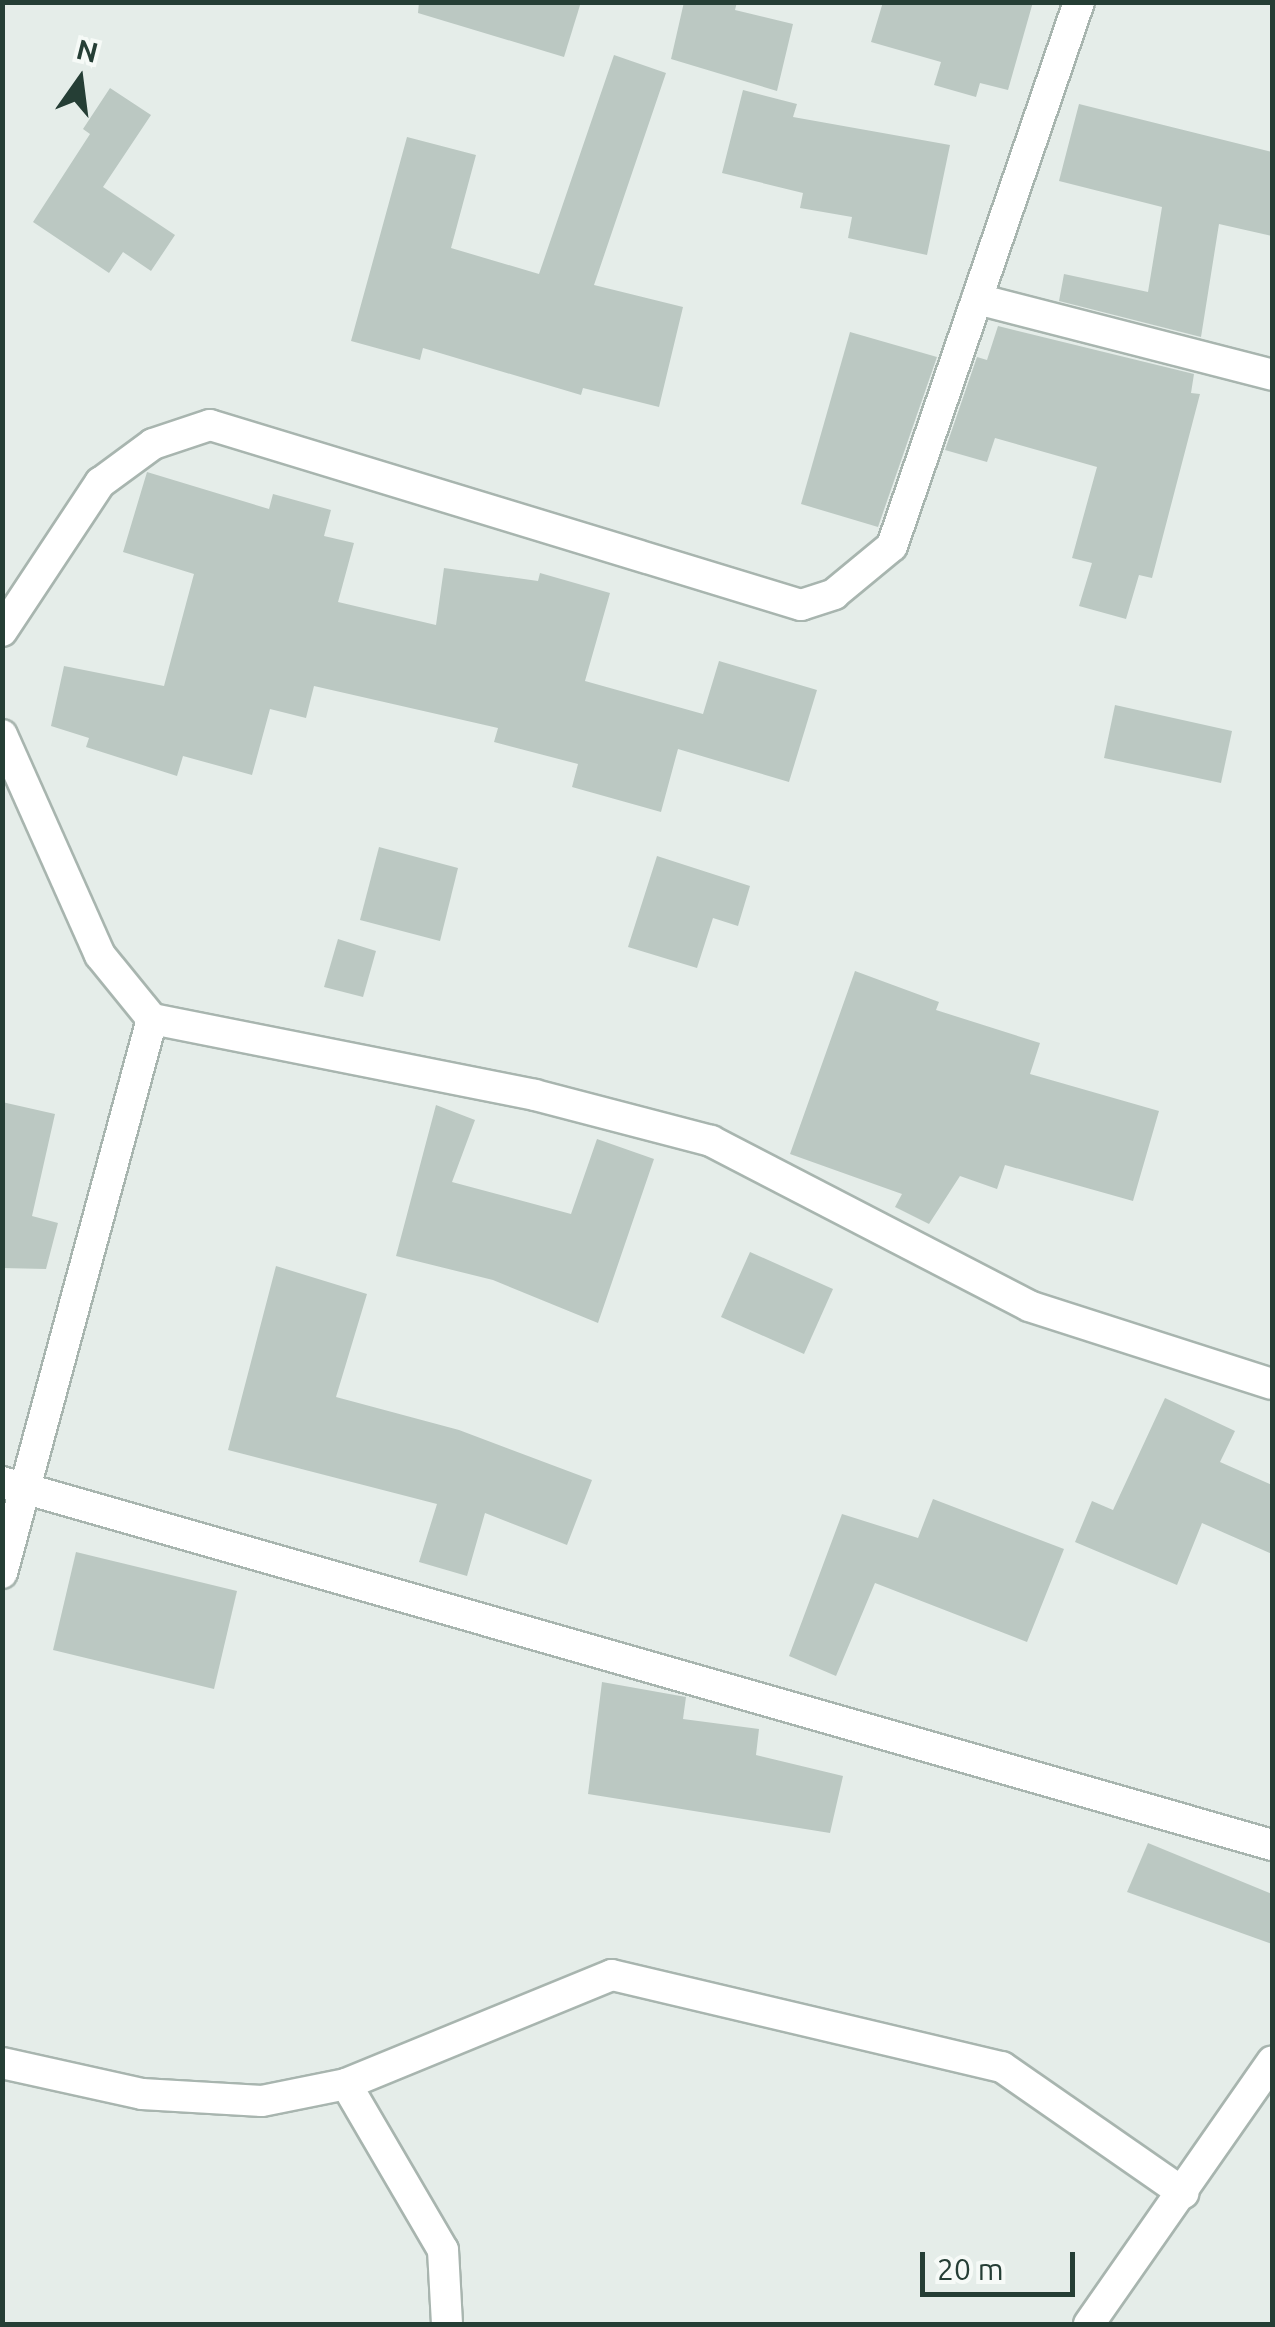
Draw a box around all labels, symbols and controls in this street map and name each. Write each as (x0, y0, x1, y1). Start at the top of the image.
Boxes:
north arrow (30, 30, 130, 130)
text: N (73, 33, 101, 68)
scale bar (925, 2232, 1080, 2294)
text: 20 m (937, 2252, 1004, 2286)

